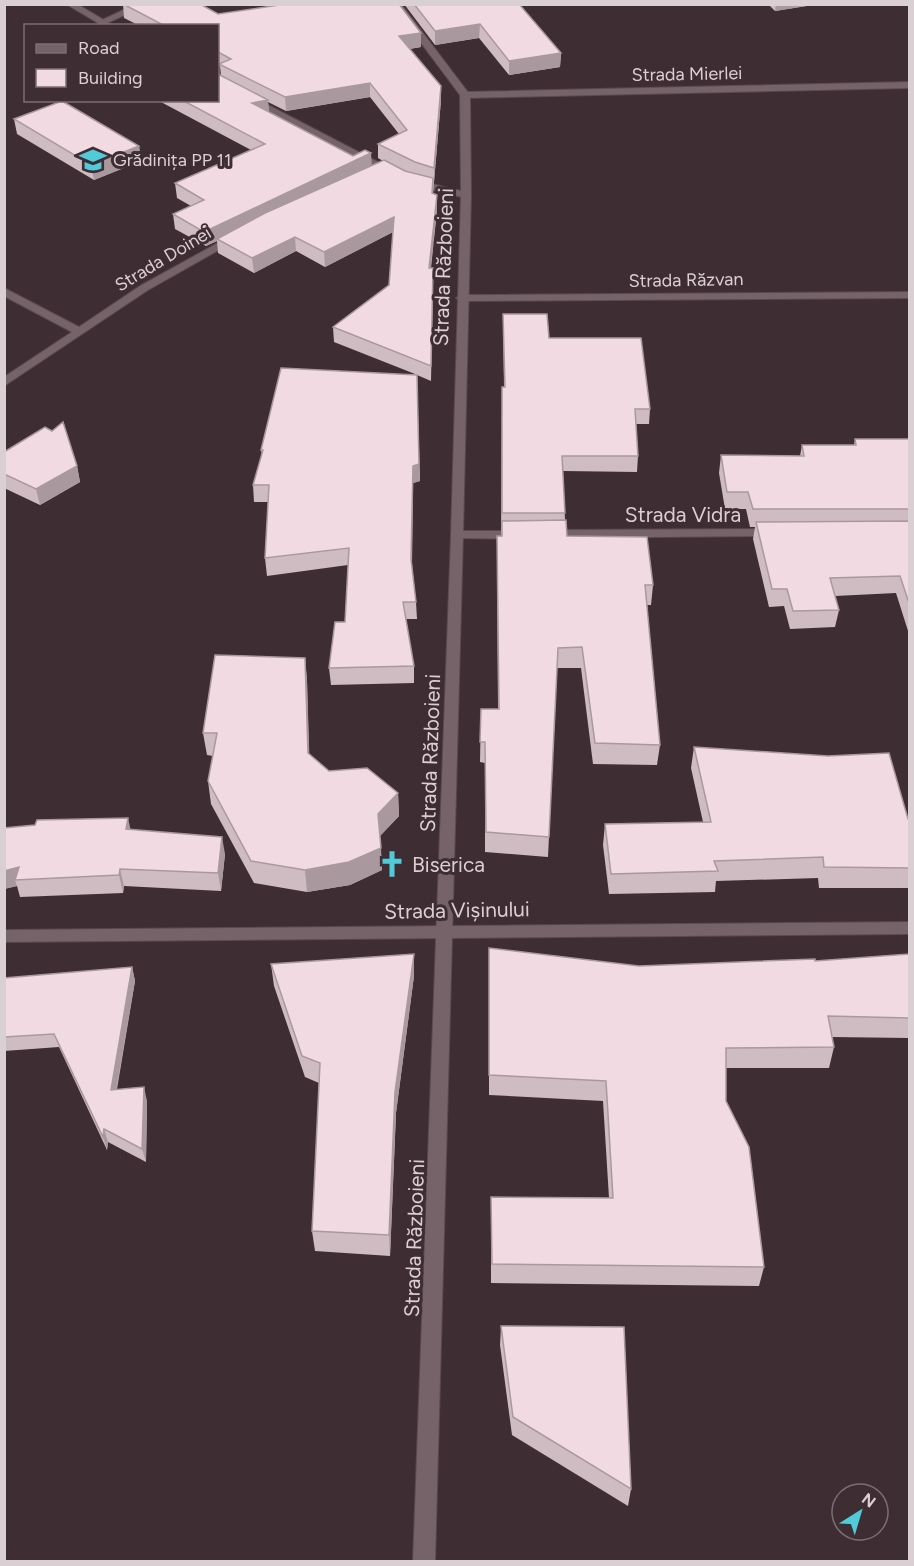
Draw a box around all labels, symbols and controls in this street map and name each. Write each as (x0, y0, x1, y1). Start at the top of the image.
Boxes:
legend (24, 24, 219, 102)
text: Road (78, 37, 119, 59)
street label: Strada Mierlei (632, 62, 742, 86)
text: Building (78, 67, 143, 89)
school or university icon: Grădinița PP 11 (78, 145, 108, 175)
place label: Grădinița PP 11 (113, 149, 231, 171)
street label: Strada Războieni (428, 187, 458, 347)
street label: Strada Doinei (111, 222, 215, 296)
street label: Strada Răzvan (628, 268, 744, 292)
street label: Strada Vidra (625, 502, 741, 527)
street label: Strada Războieni (415, 673, 445, 833)
church icon: Biserica (377, 849, 407, 879)
place label: Biserica (412, 852, 485, 877)
street label: Strada Vișinului (384, 896, 530, 924)
street label: Strada Războieni (399, 1158, 429, 1318)
north arrow (830, 1482, 890, 1542)
text: N (858, 1489, 879, 1512)

